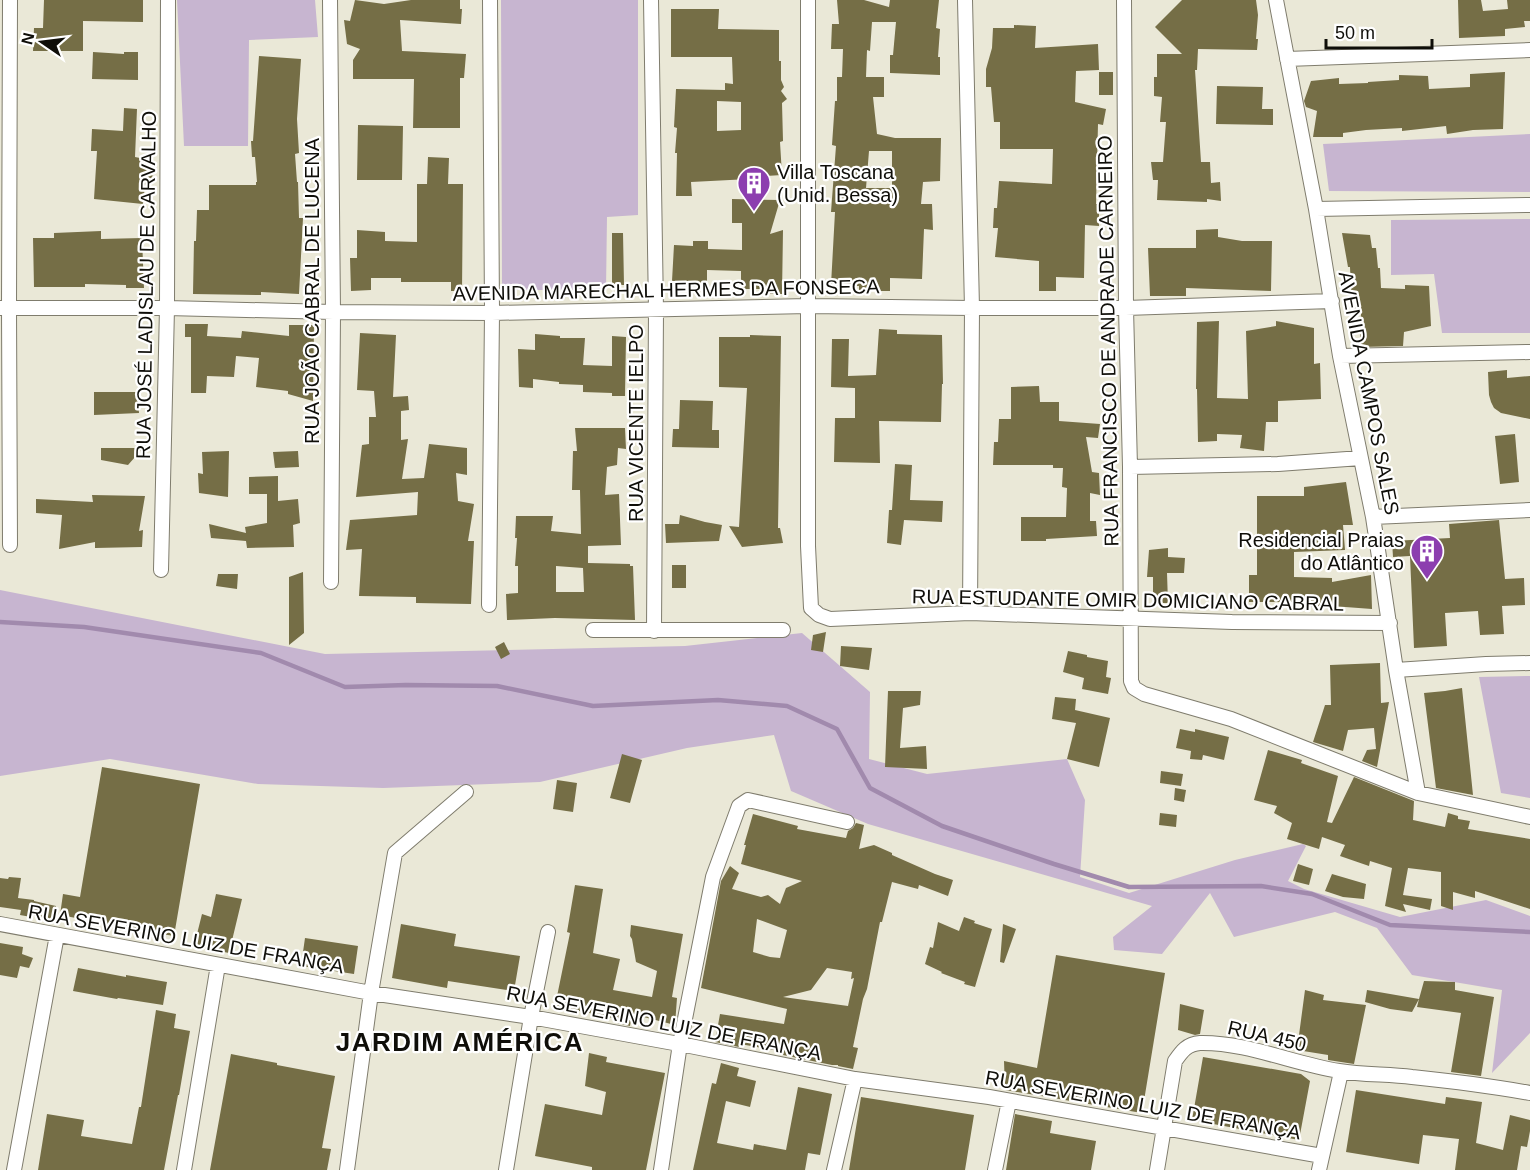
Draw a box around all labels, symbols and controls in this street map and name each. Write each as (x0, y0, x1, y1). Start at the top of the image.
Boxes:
north arrow (12, 12, 72, 72)
scale bar (1326, 12, 1432, 50)
text: 50 m (1335, 23, 1375, 43)
text: N (18, 31, 38, 46)
street label: RUA JOSÉ LADISLAU DE CARVALHO (132, 111, 160, 459)
street label: RUA FRANCISCO DE ANDRADE CARNEIRO (1093, 135, 1123, 547)
street label: RUA JOÃO CABRAL DE LUCENA (300, 137, 323, 444)
place label: Villa Toscana (Unid. Bessa) (777, 161, 898, 206)
building icon: Villa Toscana (Unid. Bessa) (736, 165, 772, 212)
street label: AVENIDA CAMPOS SALES (1335, 269, 1403, 517)
street label: AVENIDA MARECHAL HERMES DA FONSECA (452, 275, 880, 305)
street label: RUA VICENTE IELPO (625, 324, 647, 522)
place label: Residencial Praias do Atlântico (1238, 529, 1404, 574)
building icon: Residencial Praias do Atlântico (1409, 533, 1445, 580)
street label: RUA ESTUDANTE OMIR DOMICIANO CABRAL (912, 585, 1344, 615)
street label: RUA SEVERINO LUIZ DE FRANÇA (26, 900, 346, 978)
street label: RUA SEVERINO LUIZ DE FRANÇA (505, 982, 824, 1064)
street label: RUA 450 (1226, 1016, 1308, 1056)
district label: JARDIM AMÉRICA (336, 1027, 584, 1057)
street label: RUA SEVERINO LUIZ DE FRANÇA (983, 1066, 1303, 1144)

